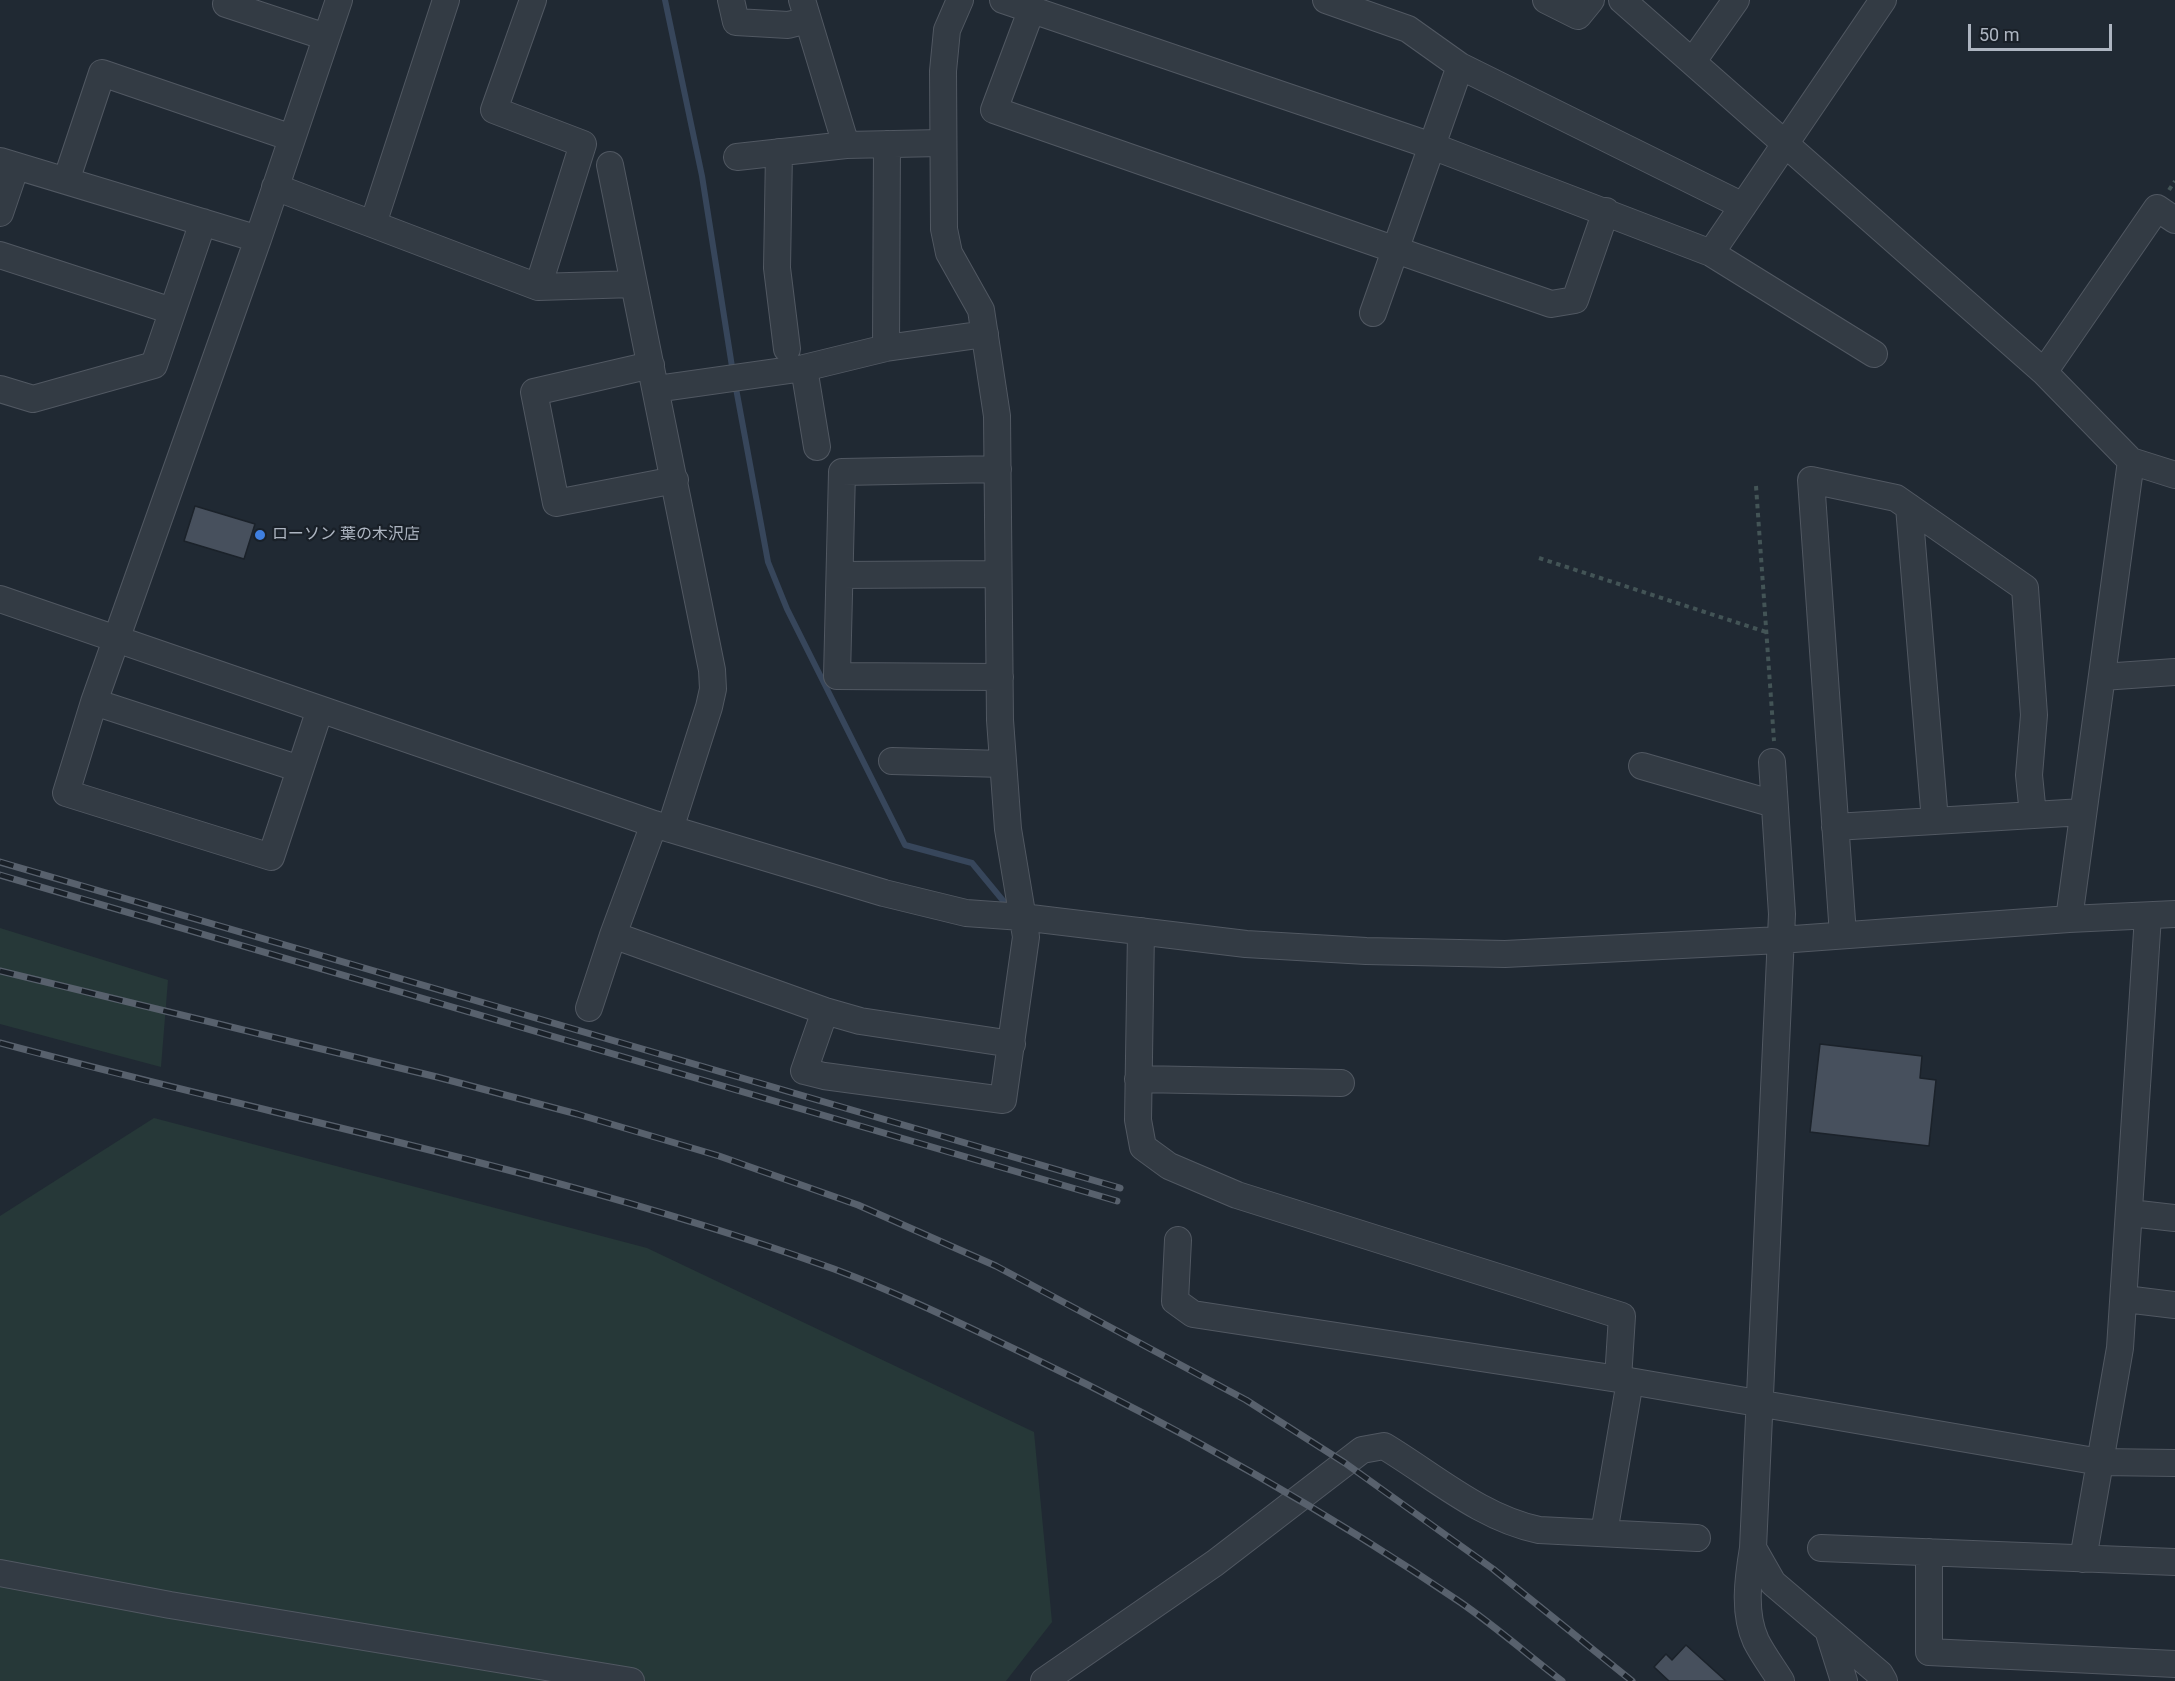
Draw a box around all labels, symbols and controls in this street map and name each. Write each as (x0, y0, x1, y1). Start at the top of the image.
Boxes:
scale bar (1971, 12, 2115, 50)
text: 50 m (1979, 24, 2019, 45)
place label: ローソン 葉の木沢店 (272, 525, 420, 545)
marker: ローソン 葉の木沢店 (253, 528, 267, 542)

